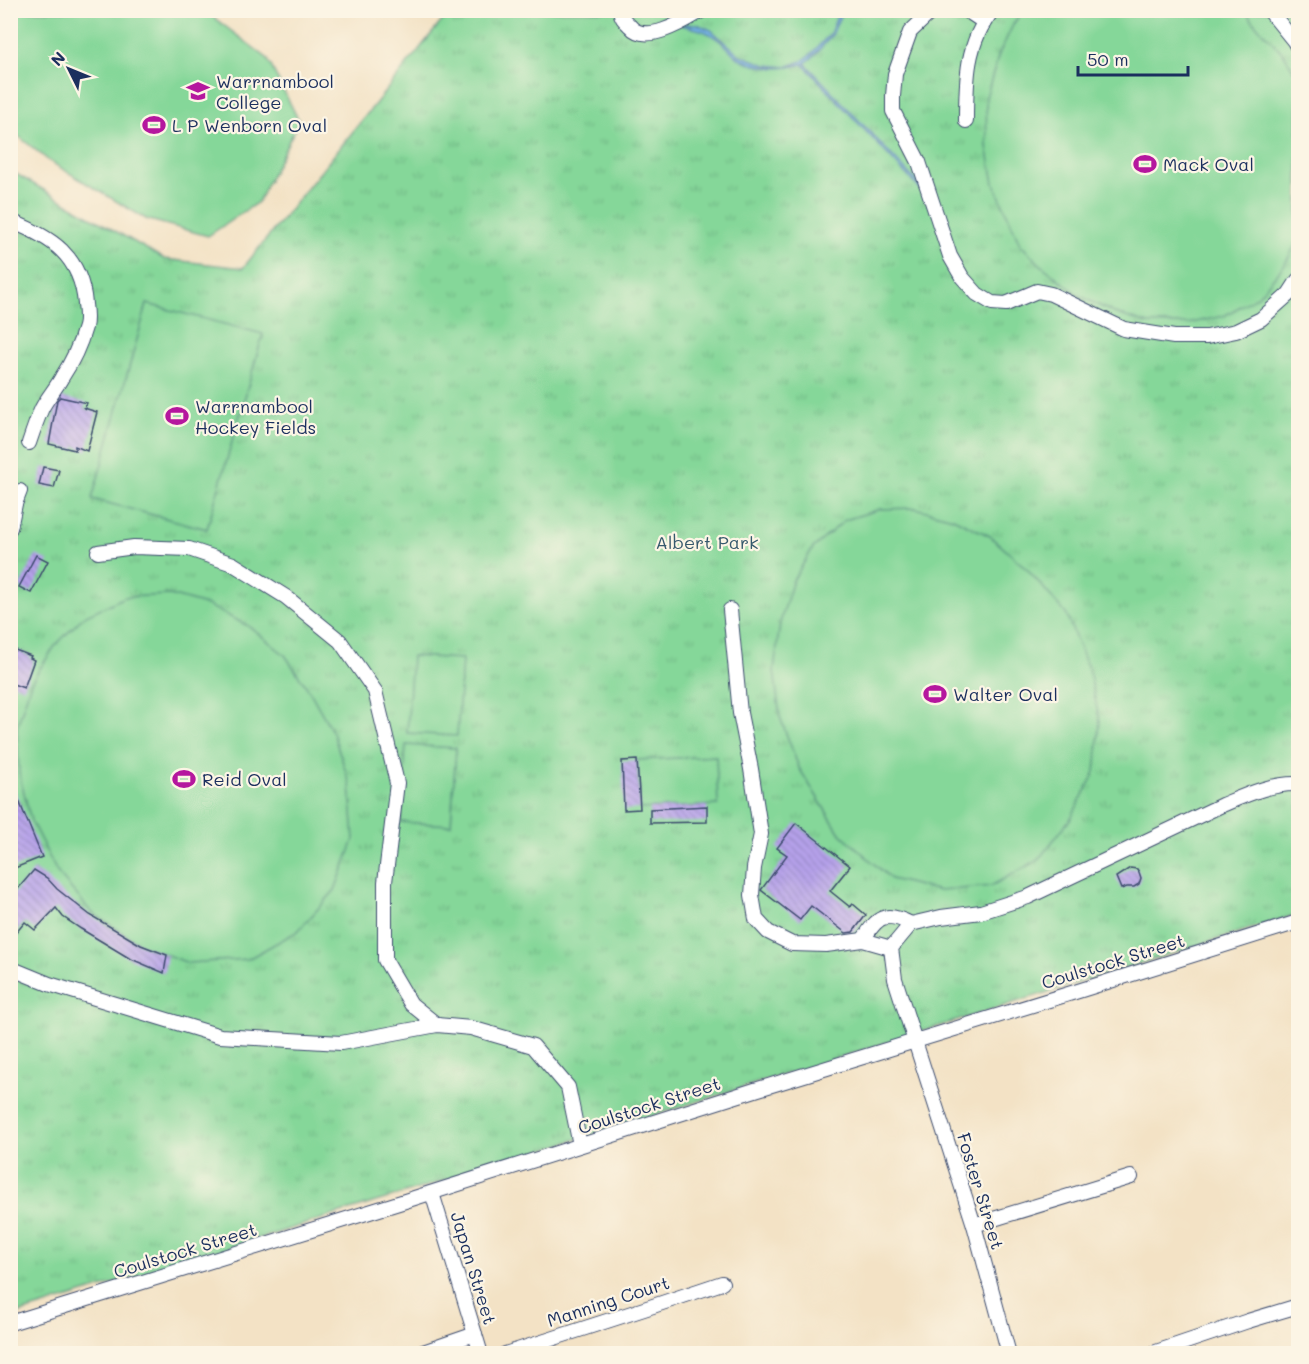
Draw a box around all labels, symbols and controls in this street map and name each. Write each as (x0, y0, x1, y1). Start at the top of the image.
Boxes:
north arrow (39, 39, 99, 99)
scale bar (1078, 39, 1188, 77)
text: N (46, 47, 69, 70)
text: 50 m (1087, 47, 1129, 71)
place label: Warrnambool College (216, 69, 334, 114)
school or university icon: Warrnambool College (185, 78, 211, 104)
sports icon: L P Wenborn Oval (141, 112, 167, 138)
place label: L P Wenborn Oval (172, 113, 327, 137)
sports icon: Mack Oval (1132, 151, 1158, 177)
place label: Mack Oval (1163, 152, 1254, 176)
place label: Warrnambool Hockey Fields (195, 394, 316, 439)
sports icon: Warrnambool Hockey Fields (164, 403, 190, 429)
park label: Albert Park (655, 530, 759, 554)
sports icon: Walter Oval (922, 681, 948, 707)
place label: Walter Oval (953, 682, 1058, 706)
sports icon: Reid Oval (171, 766, 197, 792)
place label: Reid Oval (202, 767, 287, 791)
street label: Coulstock Street (1039, 928, 1187, 994)
street label: Coulstock Street (575, 1071, 723, 1139)
street label: Foster Street (952, 1130, 1010, 1252)
street label: Japan Street (446, 1209, 502, 1327)
street label: Coulstock Street (111, 1217, 259, 1283)
street label: Manning Court (544, 1270, 672, 1332)

